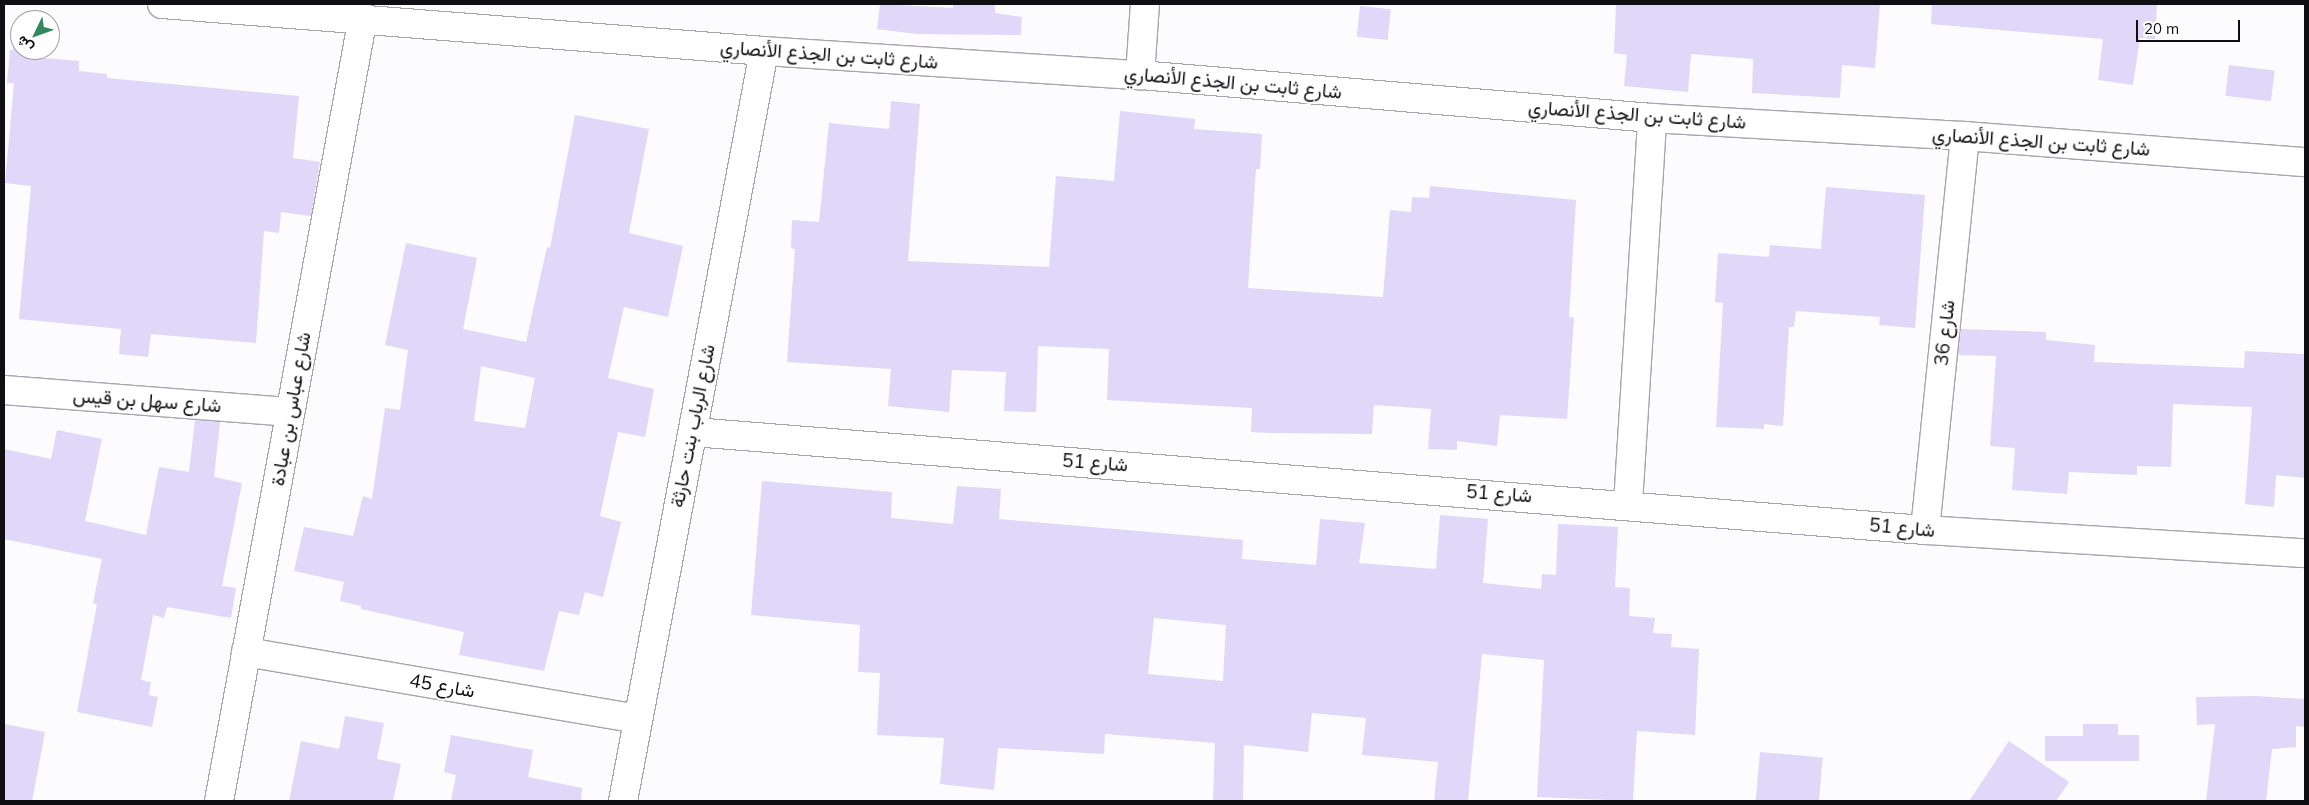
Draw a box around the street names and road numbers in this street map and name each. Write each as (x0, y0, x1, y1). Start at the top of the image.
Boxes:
street label: شارع ثابت بن الجذع الأنصاري (719, 36, 939, 74)
street label: شارع ثابت بن الجذع الأنصاري (1123, 62, 1343, 104)
street label: شارع ثابت بن الجذع الأنصاري (1527, 96, 1747, 134)
street label: شارع ثابت بن الجذع الأنصاري (1931, 123, 2151, 161)
street label: شارع 36 (1930, 299, 1960, 367)
street label: شارع عباس بن عبادة (266, 330, 316, 488)
street label: شارع الرباب بنت حارثة (666, 342, 720, 510)
street label: شارع سهل بن قيس (72, 384, 222, 418)
street label: شارع 51 (1061, 449, 1129, 477)
street label: شارع 51 (1465, 480, 1533, 508)
street label: شارع 51 (1868, 514, 1936, 542)
street label: شارع 45 (408, 669, 476, 703)

